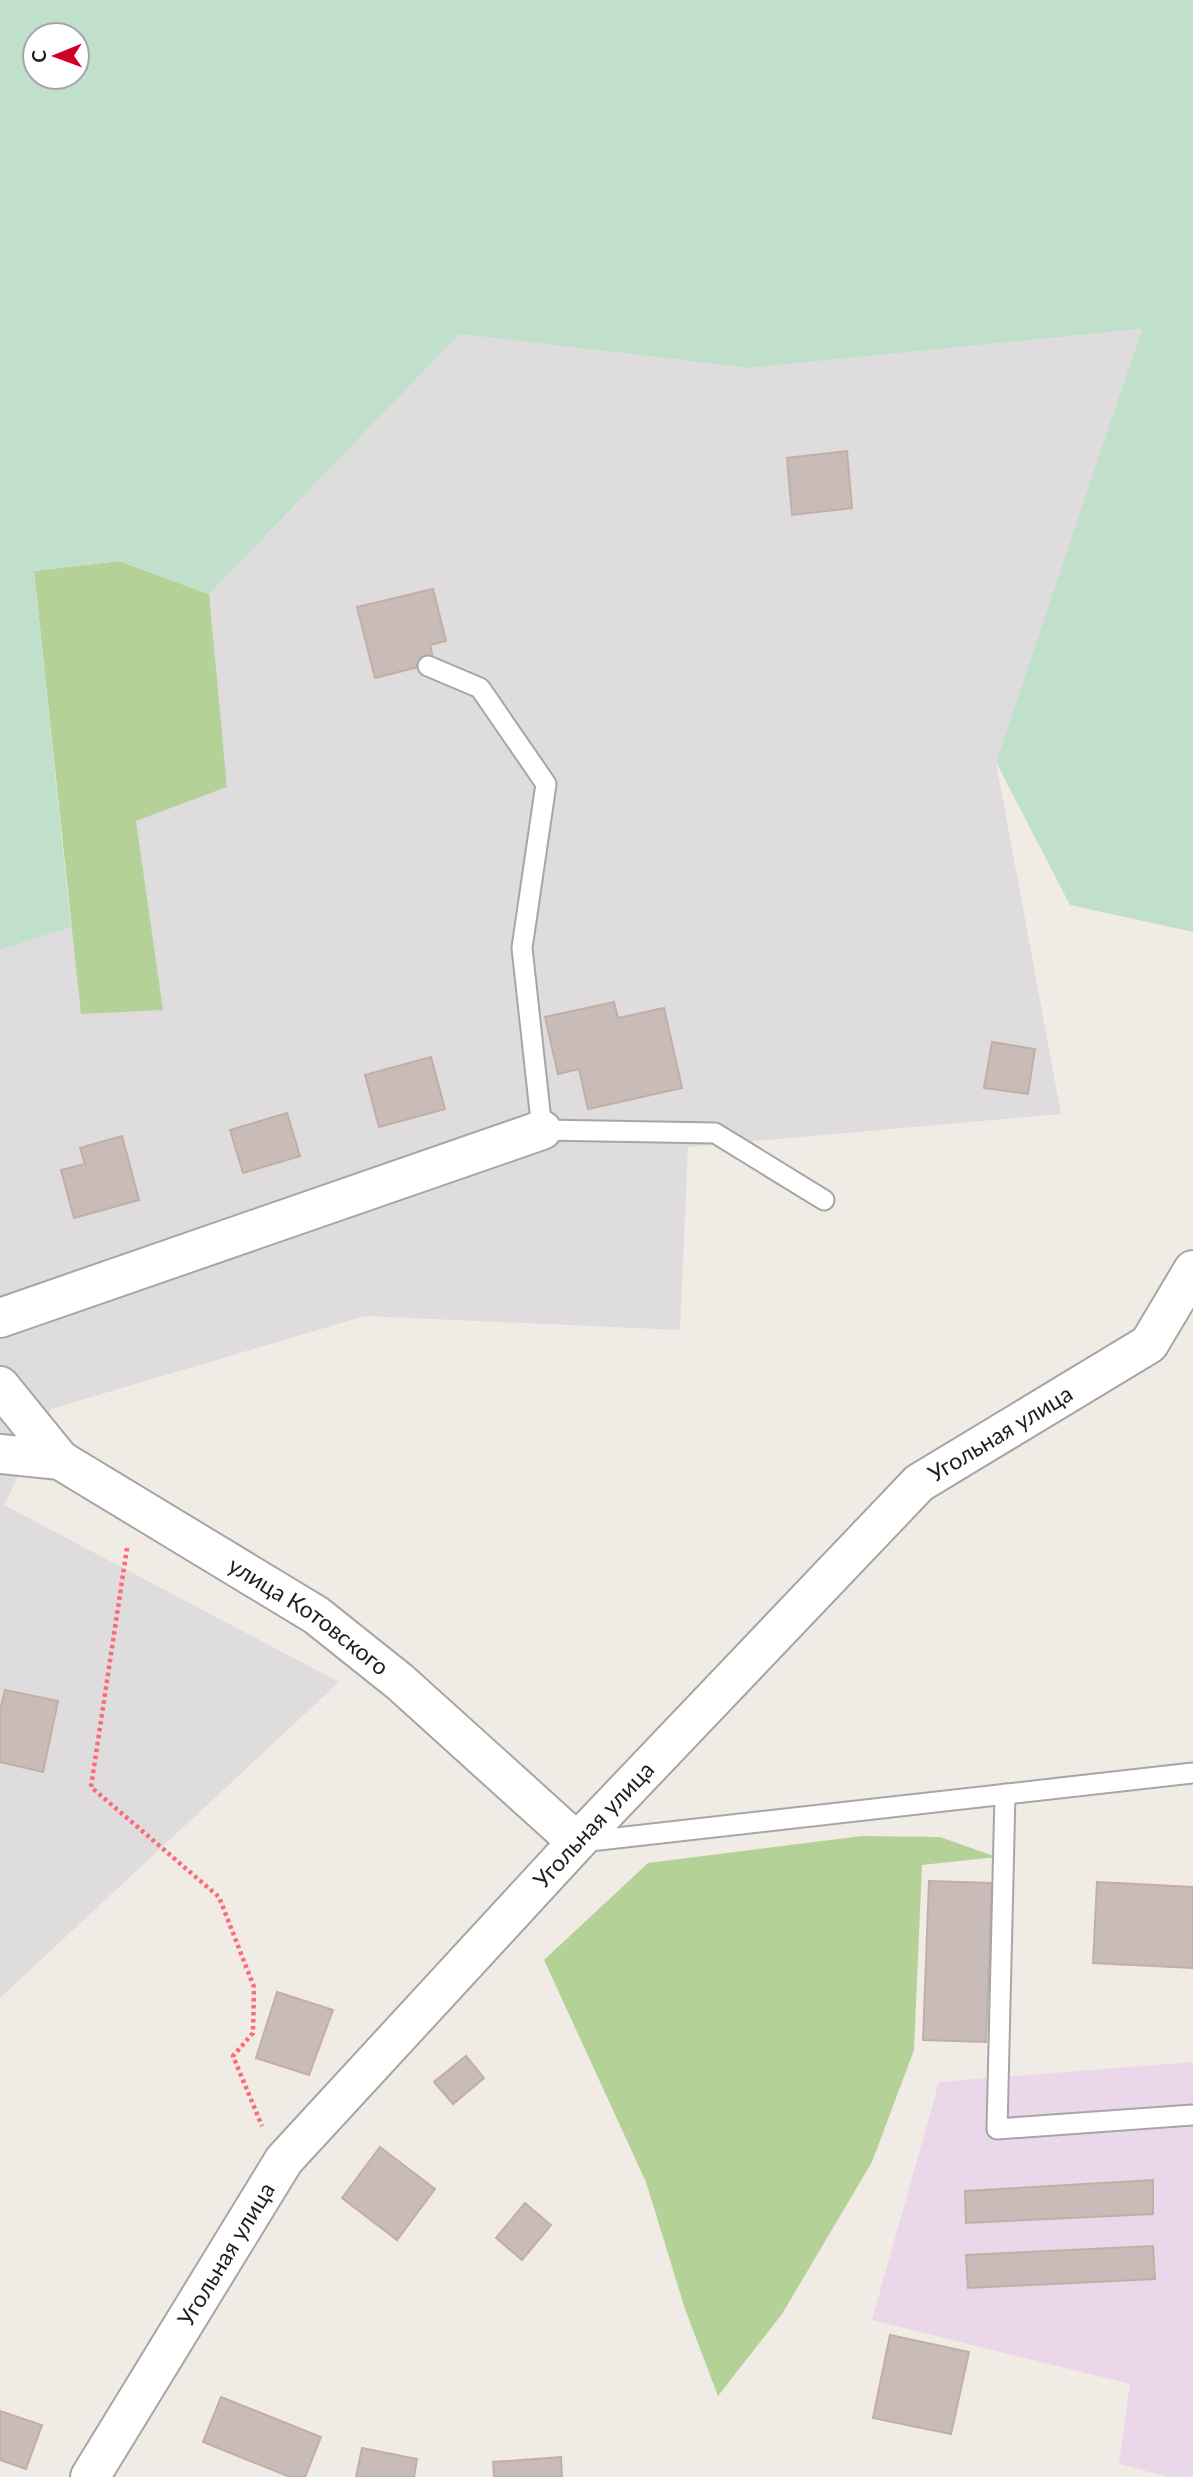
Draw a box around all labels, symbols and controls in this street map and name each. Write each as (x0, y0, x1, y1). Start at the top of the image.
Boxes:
north arrow (21, 21, 91, 91)
text: С (27, 49, 50, 63)
street label: Угольная улица (923, 1379, 1077, 1487)
street label: улица Котовского (224, 1550, 395, 1681)
street label: Угольная улица (527, 1755, 659, 1893)
street label: Угольная улица (171, 2177, 280, 2331)

